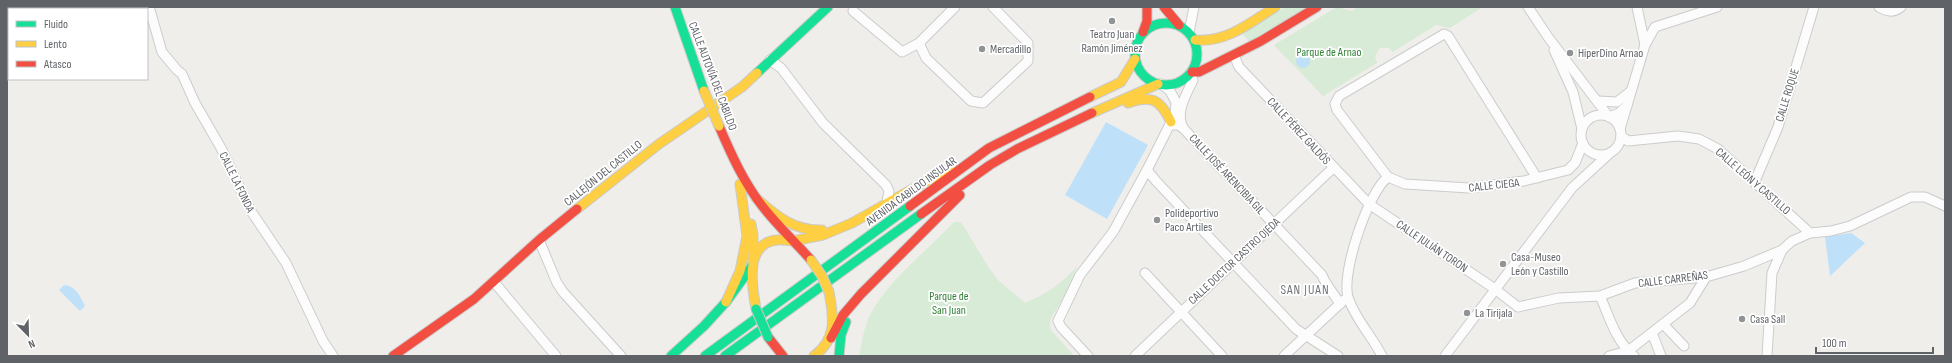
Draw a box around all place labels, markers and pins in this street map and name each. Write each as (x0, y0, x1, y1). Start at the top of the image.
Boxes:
marker: Teatro Juan Ramón Jiménez (1107, 16, 1117, 26)
place label: Teatro Juan Ramón Jiménez (1081, 27, 1143, 56)
place label: Mercadillo (990, 42, 1031, 57)
marker: Mercadillo (977, 44, 987, 54)
place label: HiperDino Arnao (1578, 46, 1643, 61)
marker: HiperDino Arnao (1565, 48, 1575, 58)
place label: Polideportivo Paco Artiles (1165, 206, 1219, 235)
marker: Polideportivo Paco Artiles (1152, 215, 1162, 225)
place label: Casa-Museo León y Castillo (1511, 250, 1569, 279)
marker: Casa-Museo León y Castillo (1498, 259, 1508, 269)
place label: La Tirijala (1475, 306, 1513, 321)
marker: La Tirijala (1462, 308, 1472, 318)
place label: Casa Sall (1750, 312, 1785, 327)
marker: Casa Sall (1737, 314, 1747, 324)

